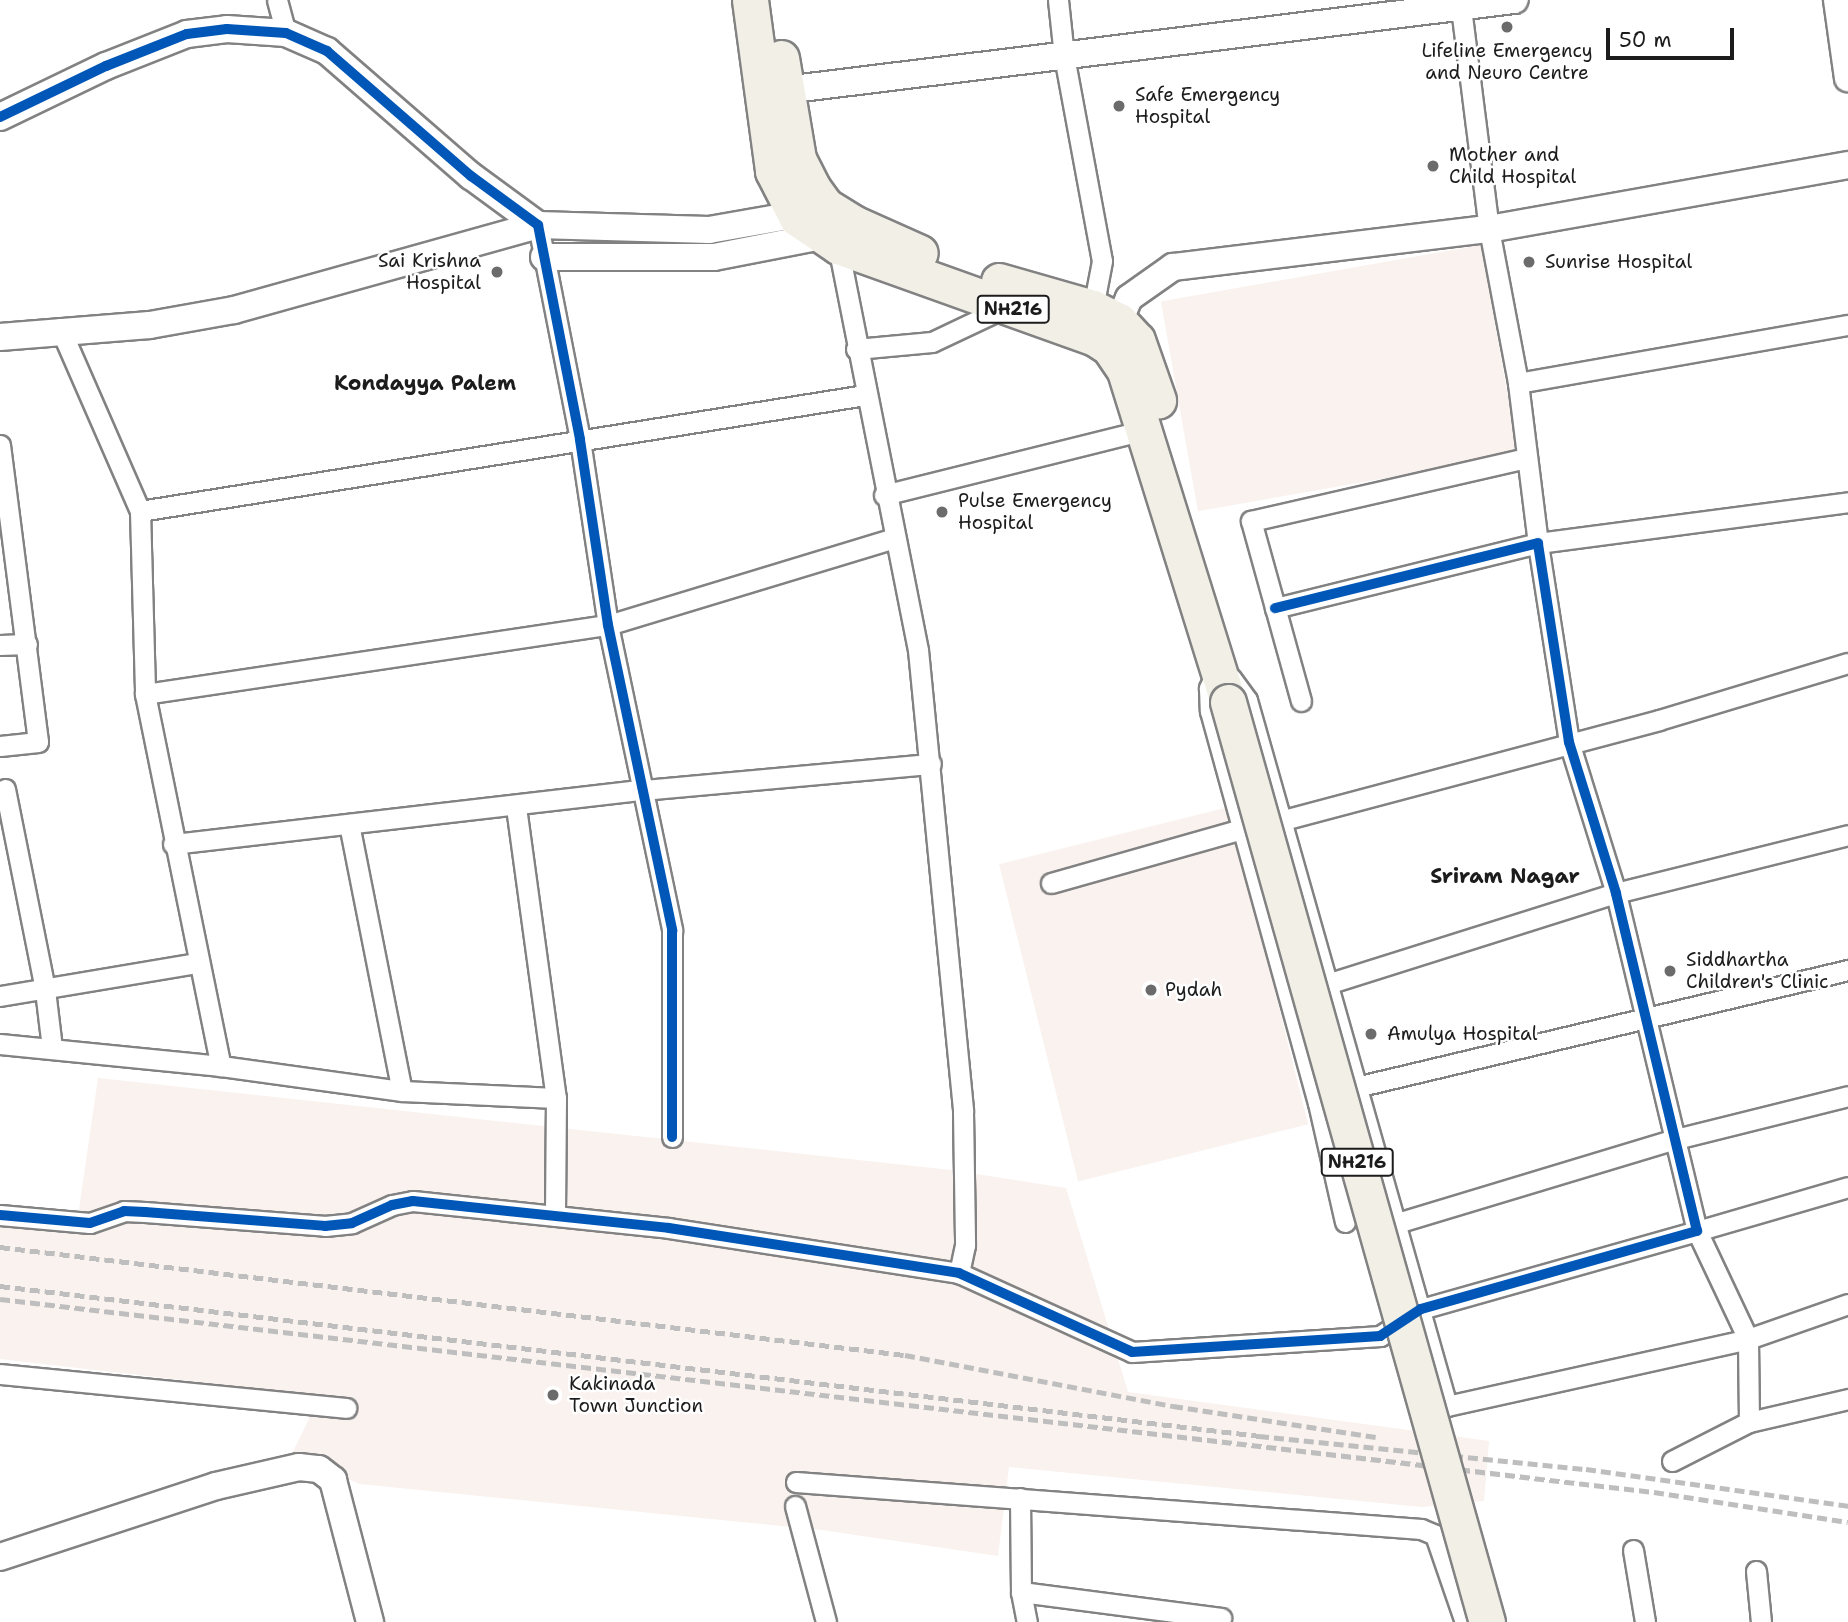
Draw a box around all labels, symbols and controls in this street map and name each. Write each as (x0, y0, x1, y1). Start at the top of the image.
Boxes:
scale bar (1610, 14, 1738, 58)
marker: Lifeline Emergency and Neuro Centre (1497, 17, 1517, 37)
text: 50 m (1619, 26, 1672, 54)
place label: Lifeline Emergency and Neuro Centre (1421, 40, 1593, 84)
place label: Safe Emergency Hospital (1135, 84, 1280, 128)
marker: Safe Emergency Hospital (1109, 96, 1129, 116)
place label: Mother and Child Hospital (1449, 144, 1576, 188)
marker: Mother and Child Hospital (1423, 156, 1443, 176)
place label: Sai Krishna Hospital (378, 250, 481, 294)
place label: Sunrise Hospital (1545, 251, 1692, 273)
marker: Sunrise Hospital (1519, 252, 1539, 272)
marker: Sai Krishna Hospital (487, 262, 507, 282)
road number: NH216 (976, 295, 1050, 324)
district label: Kondayya Palem (334, 370, 516, 396)
place label: Pulse Emergency Hospital (958, 490, 1112, 534)
marker: Pulse Emergency Hospital (932, 502, 952, 522)
district label: Sriram Nagar (1430, 863, 1580, 889)
place label: Siddhartha Children's Clinic (1686, 949, 1829, 993)
marker: Siddhartha Children's Clinic (1660, 961, 1680, 981)
place label: Pydah (1165, 979, 1222, 1001)
marker: Pydah (1143, 982, 1159, 998)
place label: Amulya Hospital (1387, 1023, 1538, 1045)
marker: Amulya Hospital (1361, 1024, 1381, 1044)
road number: NH216 (1320, 1148, 1394, 1176)
place label: Kakinada Town Junction (569, 1373, 703, 1417)
marker: Kakinada Town Junction (543, 1385, 563, 1405)

